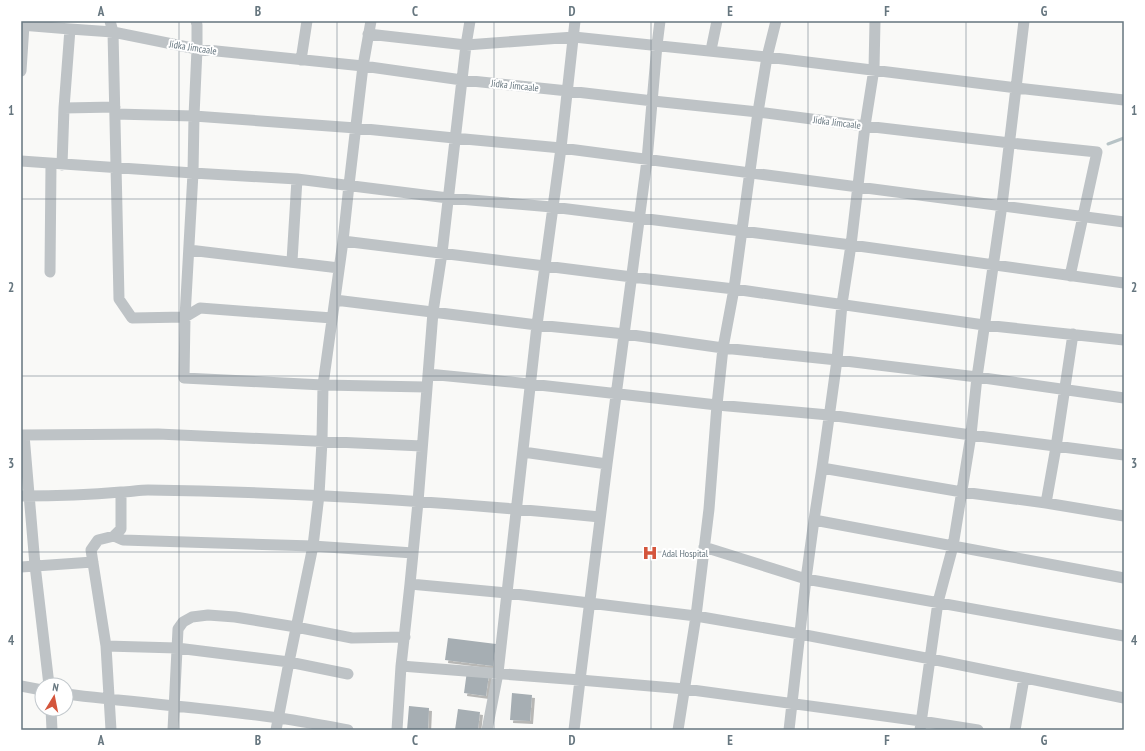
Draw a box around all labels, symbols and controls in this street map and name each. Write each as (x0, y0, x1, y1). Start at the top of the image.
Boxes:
text: A (97, 3, 105, 20)
text: B (255, 3, 261, 20)
text: C (412, 3, 418, 20)
text: D (569, 3, 576, 20)
text: E (727, 3, 733, 20)
text: F (884, 3, 890, 20)
text: G (1041, 3, 1048, 20)
street label: Jidka Jimcaale (167, 37, 218, 58)
street label: Jidka Jimcaale (489, 76, 540, 94)
text: 1 (8, 102, 14, 119)
text: 1 (1131, 102, 1137, 119)
street label: Jidka Jimcaale (811, 113, 862, 132)
text: 2 (8, 279, 14, 296)
text: 2 (1131, 279, 1137, 296)
text: 3 (8, 455, 14, 472)
text: 3 (1131, 455, 1137, 472)
hospital icon: Adal Hospital (641, 544, 659, 562)
place label: Adal Hospital (662, 547, 709, 560)
text: 4 (8, 632, 15, 649)
text: 4 (1131, 632, 1138, 649)
north arrow (34, 677, 74, 717)
text: N (52, 680, 60, 695)
text: A (97, 732, 105, 749)
text: B (255, 732, 261, 749)
text: C (412, 732, 418, 749)
text: D (569, 732, 576, 749)
text: E (727, 732, 733, 749)
text: F (884, 732, 890, 749)
text: G (1041, 732, 1048, 749)

